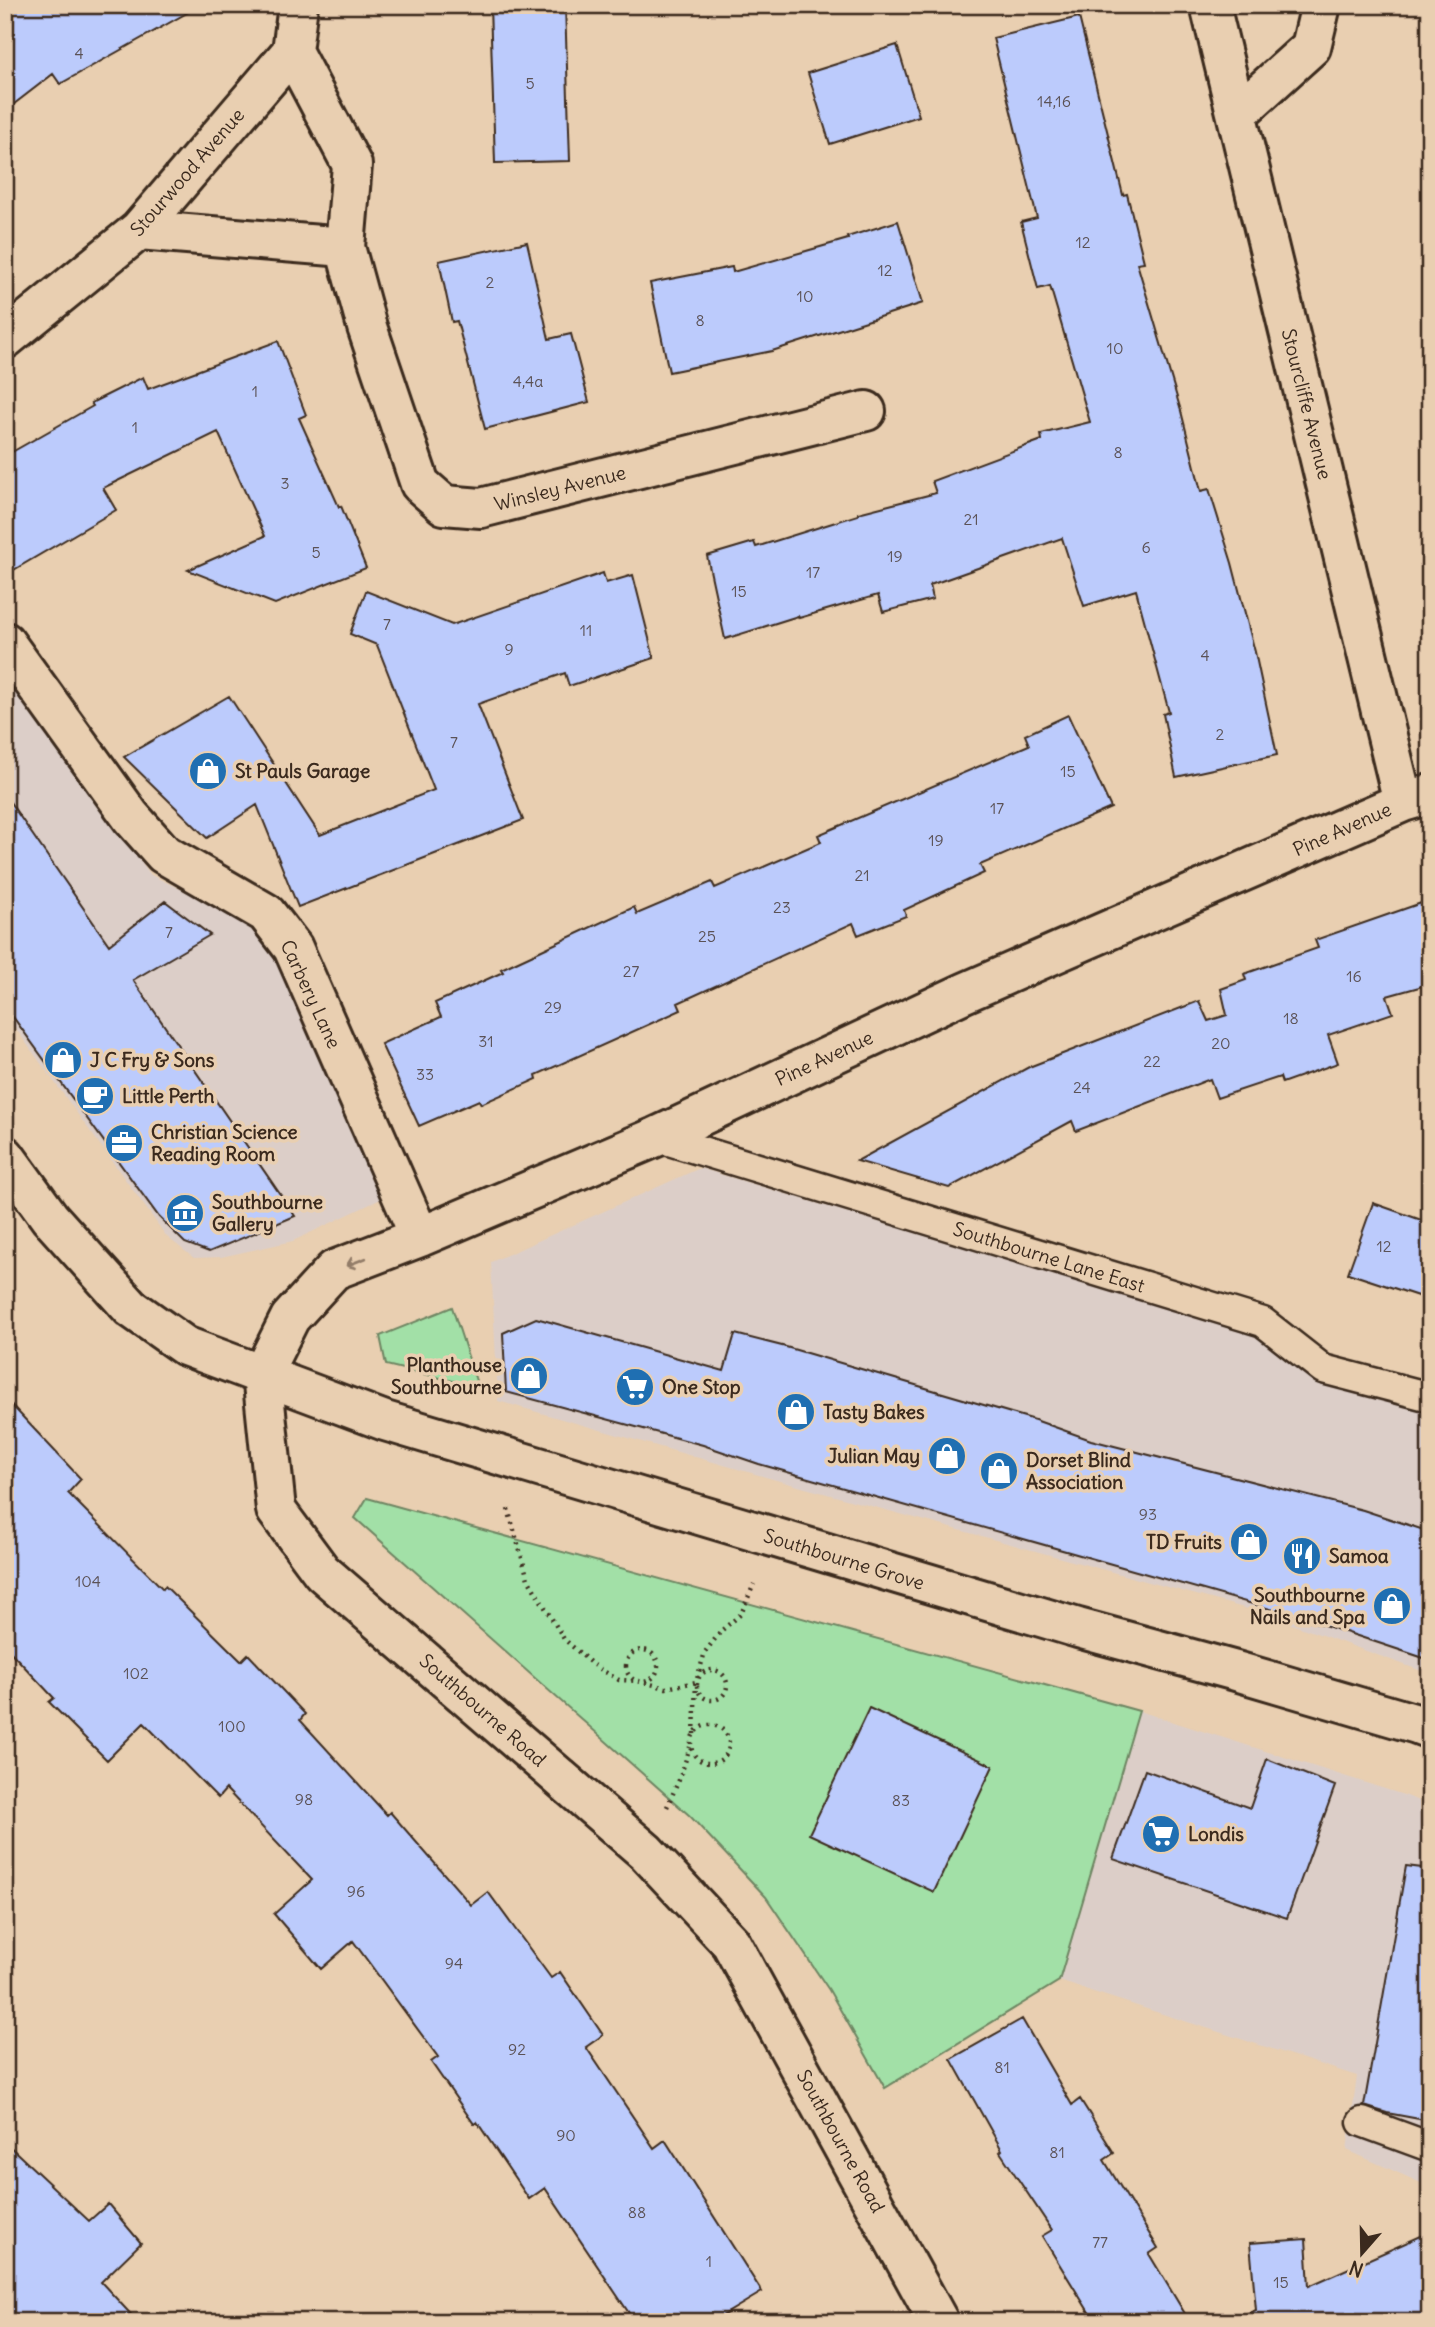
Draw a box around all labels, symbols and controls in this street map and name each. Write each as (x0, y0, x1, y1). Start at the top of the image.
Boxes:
house number: 4 (74, 43, 84, 63)
house number: 5 (525, 73, 535, 93)
house number: 14,16 (1037, 91, 1071, 111)
street label: Stourwood Avenue (125, 103, 249, 241)
house number: 12 (1075, 232, 1091, 252)
house number: 12 (877, 260, 893, 280)
house number: 2 (486, 272, 495, 292)
house number: 10 (797, 286, 813, 306)
house number: 8 (695, 310, 705, 330)
street label: Stourcliffe Avenue (1277, 326, 1337, 482)
house number: 10 (1107, 338, 1123, 358)
house number: 4,4a (513, 371, 543, 391)
house number: 1 (252, 381, 258, 401)
house number: 1 (132, 417, 138, 437)
house number: 8 (1113, 442, 1123, 462)
street label: Winsley Avenue (492, 460, 628, 516)
house number: 3 (280, 473, 290, 493)
house number: 21 (963, 509, 979, 529)
house number: 6 (1141, 537, 1151, 557)
house number: 5 (311, 542, 321, 562)
house number: 19 (887, 546, 903, 566)
house number: 17 (806, 562, 820, 582)
house number: 15 (731, 581, 747, 601)
house number: 7 (383, 614, 391, 634)
house number: 11 (580, 620, 592, 640)
house number: 9 (504, 639, 514, 659)
house number: 4 (1200, 645, 1210, 665)
house number: 2 (1216, 724, 1225, 744)
house number: 7 (450, 732, 458, 752)
shop icon: St Pauls Garage (187, 750, 229, 792)
place label: St Pauls Garage (235, 759, 370, 783)
house number: 15 (1060, 761, 1076, 781)
street label: Pine Avenue (1289, 797, 1395, 861)
house number: 17 (990, 798, 1004, 818)
house number: 19 (928, 830, 944, 850)
house number: 21 (854, 865, 870, 885)
house number: 23 (773, 897, 791, 917)
house number: 7 (165, 922, 173, 942)
house number: 25 (698, 926, 716, 946)
street label: Carbery Lane (275, 936, 347, 1052)
house number: 27 (623, 961, 639, 981)
house number: 16 (1346, 966, 1362, 986)
house number: 29 (544, 997, 562, 1017)
house number: 18 (1283, 1008, 1299, 1028)
street label: Pine Avenue (771, 1025, 877, 1091)
house number: 31 (478, 1031, 494, 1051)
house number: 20 (1211, 1033, 1231, 1053)
shop icon: J C Fry & Sons (42, 1039, 84, 1081)
place label: J C Fry & Sons (90, 1048, 215, 1072)
house number: 22 (1143, 1051, 1161, 1071)
house number: 33 (416, 1064, 434, 1084)
cafe icon: Little Perth (74, 1075, 116, 1117)
house number: 24 (1073, 1077, 1091, 1097)
place label: Little Perth (122, 1084, 215, 1108)
place label: Christian Science Reading Room (151, 1120, 297, 1166)
office icon: Christian Science Reading Room (103, 1122, 145, 1164)
place label: Southbourne Gallery (212, 1190, 323, 1236)
museum icon: Southbourne Gallery (164, 1192, 206, 1234)
street label: Southbourne Lane East (950, 1216, 1148, 1298)
house number: 12 (1376, 1236, 1392, 1256)
one-way arrow (345, 1256, 367, 1269)
place label: Planthouse Southbourne (391, 1353, 502, 1399)
shop icon: Planthouse Southbourne (508, 1355, 550, 1397)
supermarket icon: One Stop (614, 1366, 656, 1408)
place label: One Stop (662, 1375, 741, 1399)
shop icon: Tasty Bakes (775, 1391, 817, 1433)
place label: Tasty Bakes (823, 1400, 925, 1424)
shop icon: Julian May (926, 1435, 968, 1477)
place label: Julian May (828, 1444, 920, 1468)
place label: Dorset Blind Association (1026, 1448, 1131, 1494)
shop icon: Dorset Blind Association (978, 1450, 1020, 1492)
house number: 93 (1139, 1504, 1157, 1524)
shop icon: TD Fruits (1228, 1521, 1270, 1563)
street label: Southbourne Grove (761, 1523, 927, 1595)
place label: TD Fruits (1146, 1530, 1222, 1554)
restaurant icon: Samoa (1281, 1535, 1323, 1577)
place label: Samoa (1329, 1544, 1389, 1568)
house number: 104 (75, 1571, 101, 1591)
place label: Southbourne Nails and Spa (1250, 1583, 1365, 1629)
shop icon: Southbourne Nails and Spa (1371, 1585, 1413, 1627)
street label: Southbourne Road (415, 1648, 551, 1772)
house number: 102 (123, 1663, 149, 1683)
house number: 100 (218, 1716, 246, 1736)
house number: 98 (295, 1789, 313, 1809)
house number: 83 (892, 1790, 910, 1810)
supermarket icon: Londis (1140, 1813, 1182, 1855)
place label: Londis (1188, 1822, 1244, 1846)
house number: 96 (347, 1881, 365, 1901)
house number: 94 (445, 1953, 463, 1973)
house number: 92 (508, 2039, 526, 2059)
house number: 81 (994, 2057, 1010, 2077)
street label: Southbourne Road (792, 2065, 890, 2217)
house number: 90 (556, 2125, 576, 2145)
house number: 81 (1049, 2142, 1065, 2162)
house number: 88 (628, 2202, 646, 2222)
north arrow (1326, 2218, 1396, 2288)
house number: 77 (1092, 2232, 1108, 2252)
house number: 1 (706, 2251, 712, 2271)
text: N (1346, 2255, 1366, 2282)
house number: 15 (1273, 2272, 1289, 2292)

